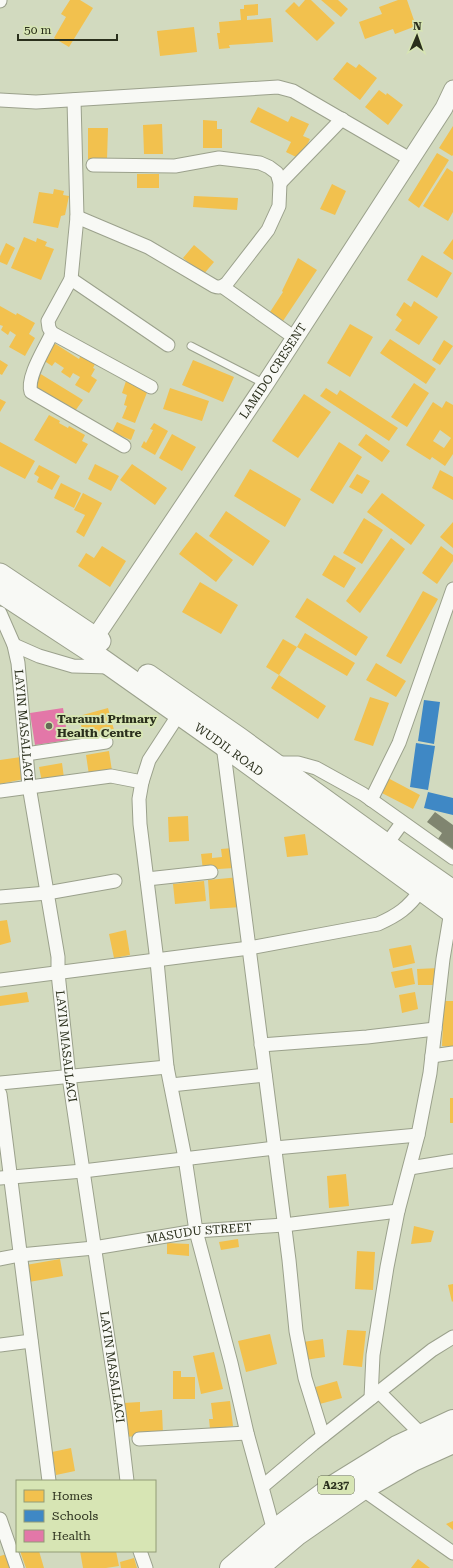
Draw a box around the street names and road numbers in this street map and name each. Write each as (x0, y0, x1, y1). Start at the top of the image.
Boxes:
street label: LAMIDO CRESENT (237, 321, 309, 422)
street label: LAYIN MASALLACI (12, 669, 36, 782)
street label: WUDIL ROAD (192, 720, 266, 779)
street label: LAYIN MASALLACI (53, 990, 80, 1103)
street label: MASUDU STREET (145, 1220, 252, 1246)
street label: LAYIN MASALLACI (97, 1310, 127, 1423)
road number: A237 (318, 1476, 354, 1494)

